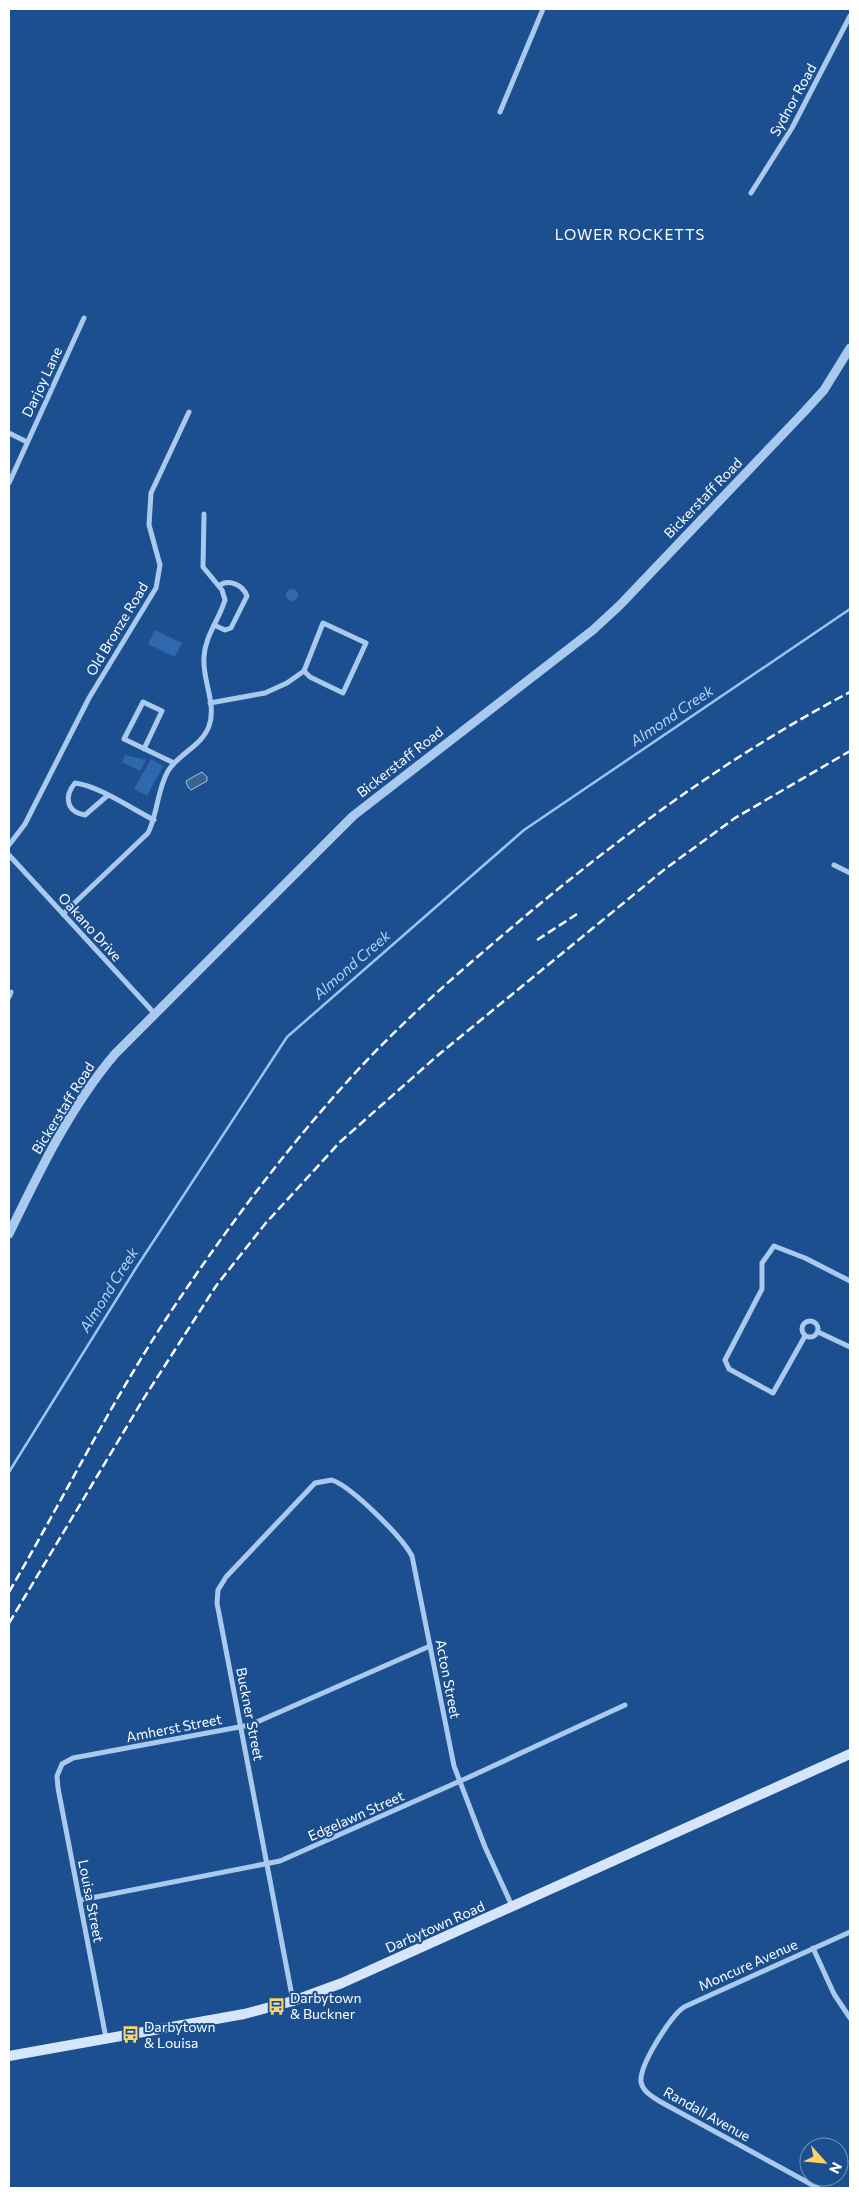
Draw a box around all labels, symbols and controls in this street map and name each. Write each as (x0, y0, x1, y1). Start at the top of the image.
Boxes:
street label: Sydnor Road (766, 60, 819, 139)
district label: LOWER ROCKETTS (555, 225, 705, 243)
street label: Darjoy Lane (18, 344, 65, 420)
street label: Bickerstaff Road (660, 454, 745, 541)
street label: Old Bronze Road (82, 579, 151, 679)
water label: Almond Creek (626, 680, 717, 750)
street label: Bickerstaff Road (353, 723, 446, 801)
street label: Oakano Drive (55, 889, 126, 965)
water label: Almond Creek (308, 925, 394, 1003)
street label: Bickerstaff Road (28, 1059, 98, 1157)
water label: Almond Creek (74, 1243, 142, 1336)
street label: Acton Street (432, 1638, 465, 1720)
street label: Buckner Street (233, 1666, 268, 1762)
street label: Amherst Street (125, 1710, 223, 1745)
street label: Edgelawn Street (305, 1787, 407, 1844)
street label: Louisa Street (75, 1858, 108, 1944)
street label: Darbytown Road (382, 1897, 487, 1956)
street label: Moncure Avenue (696, 1935, 800, 1994)
place label: Darbytown & Buckner (290, 1989, 362, 2022)
bus stop icon: Darbytown & Buckner (266, 1996, 286, 2016)
place label: Darbytown & Louisa (144, 2018, 216, 2051)
bus stop icon: Darbytown & Louisa (120, 2025, 140, 2045)
street label: Randall Avenue (661, 2083, 754, 2144)
north arrow (799, 2137, 849, 2187)
text: N (826, 2160, 846, 2177)

